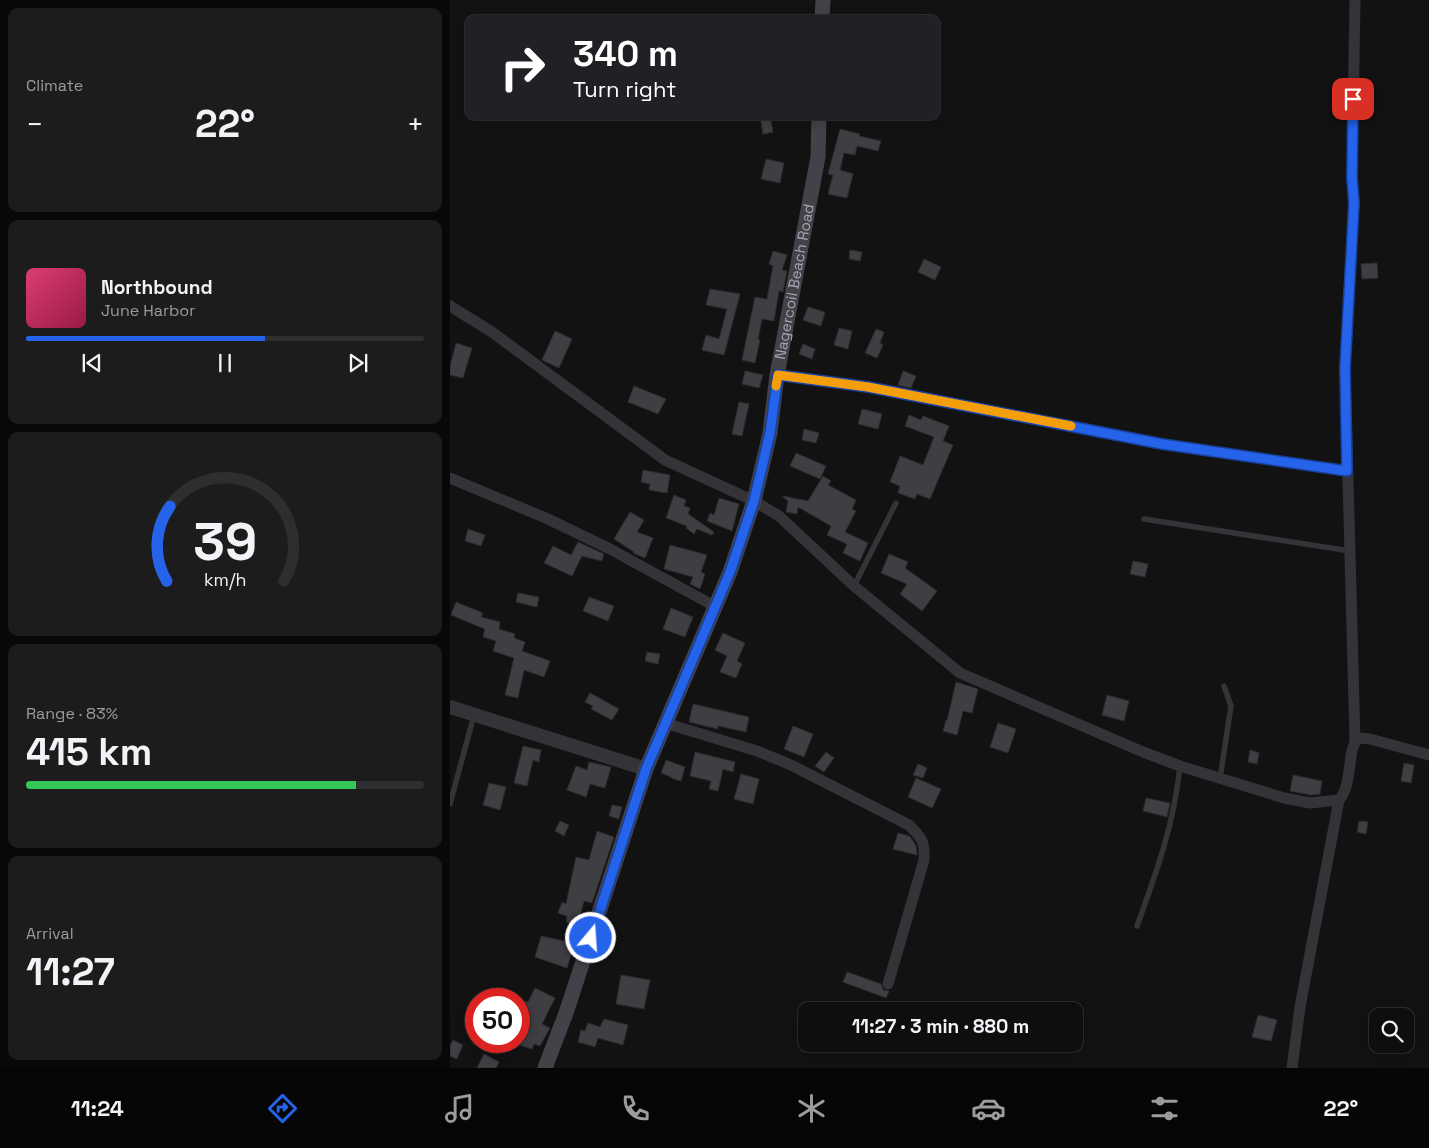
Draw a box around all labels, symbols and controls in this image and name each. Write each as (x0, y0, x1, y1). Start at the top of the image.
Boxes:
text: 340 m (573, 32, 678, 76)
icon: right (490, 35, 555, 100)
text: Climate (26, 75, 83, 96)
text: Turn right (573, 75, 676, 103)
pin (1332, 78, 1374, 120)
icon: arrive (1339, 85, 1367, 113)
text: 22° (195, 100, 255, 148)
text: − (26, 106, 43, 142)
text: + (407, 106, 424, 142)
street label: Nagercoil Beach Road (770, 202, 818, 361)
text: Northbound (101, 275, 213, 300)
text: June Harbor (101, 300, 195, 321)
icon: previous (78, 349, 106, 377)
icon: pause (211, 349, 239, 377)
icon: next (344, 349, 372, 377)
text: 39 (193, 509, 257, 575)
text: km/h (204, 568, 246, 591)
text: Range · 83% (26, 703, 118, 724)
text: 415 km (26, 728, 152, 776)
position arrow (564, 911, 616, 963)
text: Arrival (26, 923, 74, 944)
text: 11:27 (26, 948, 115, 996)
speed limit sign: 50 (465, 988, 530, 1053)
map controls (1369, 1008, 1414, 1053)
button: search (1369, 1008, 1414, 1053)
text: 11:27 · 3 min · 880 m (852, 1014, 1029, 1039)
icon: directions (265, 1091, 300, 1126)
icon: music (442, 1091, 477, 1126)
icon: phone (618, 1091, 653, 1126)
icon: climate (794, 1091, 829, 1126)
icon: car (971, 1091, 1006, 1126)
icon: filters (1147, 1091, 1182, 1126)
text: 11:24 (71, 1094, 124, 1122)
text: 22° (1323, 1094, 1358, 1122)

